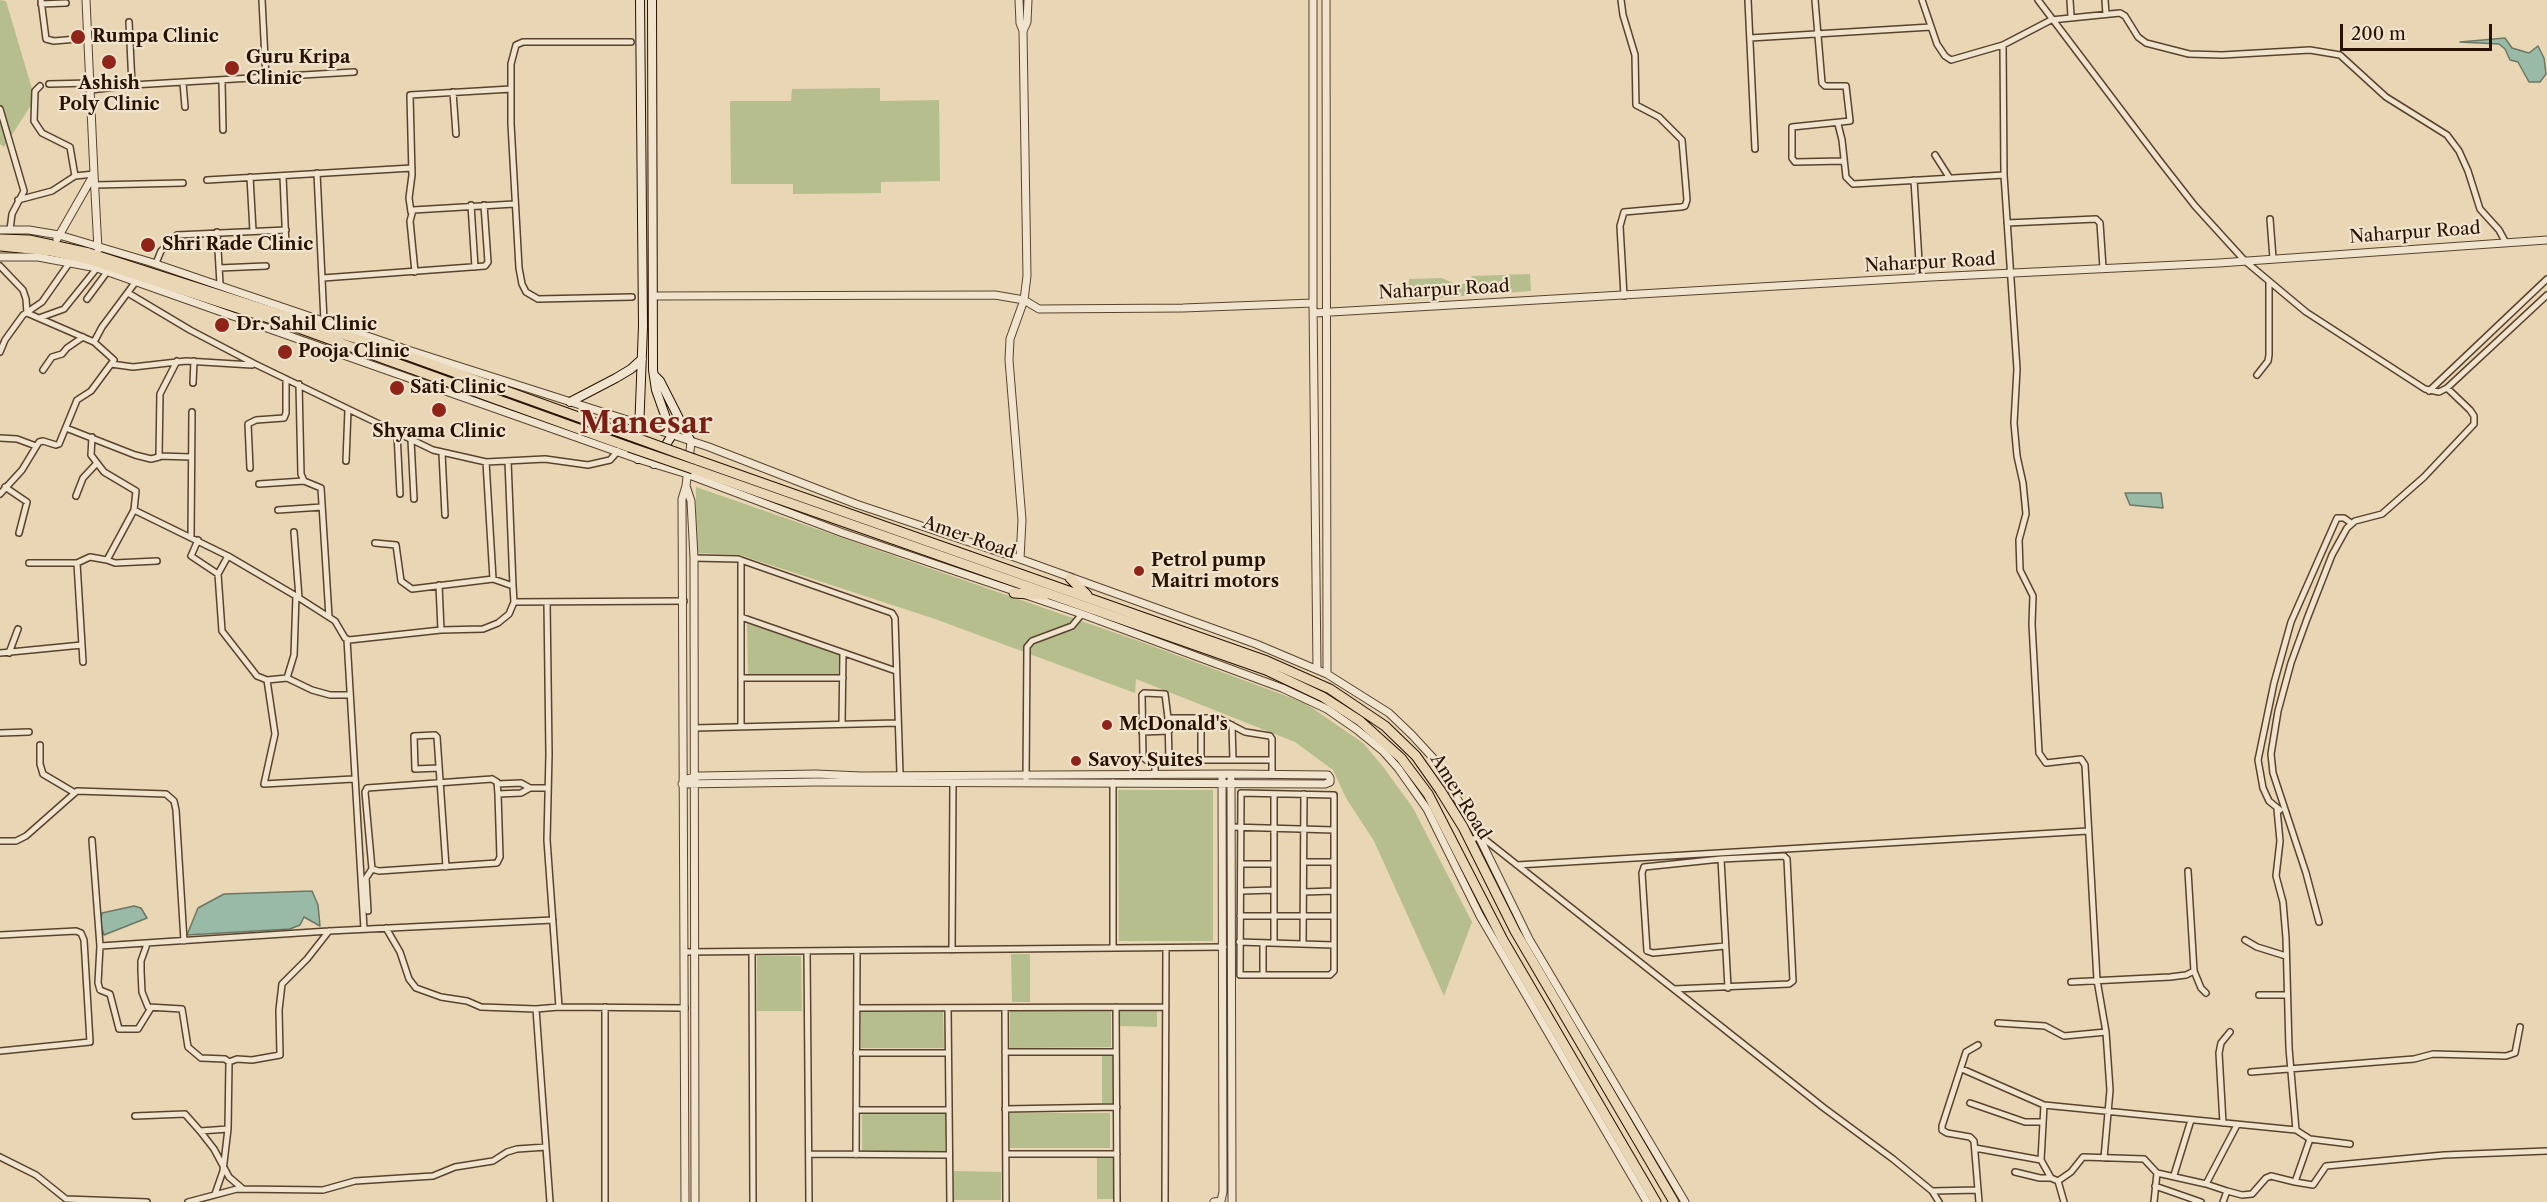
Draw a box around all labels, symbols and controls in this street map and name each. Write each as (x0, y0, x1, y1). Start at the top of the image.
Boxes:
scale bar (2343, 12, 2494, 50)
text: 200 m (2351, 23, 2406, 45)
place label: Rumpa Clinic (92, 26, 219, 48)
marker: Rumpa Clinic (69, 28, 87, 46)
place label: Guru Kripa Clinic (246, 47, 350, 90)
marker: Ashish Poly Clinic (100, 53, 118, 71)
marker: Guru Kripa Clinic (223, 59, 241, 77)
place label: Ashish Poly Clinic (58, 73, 160, 116)
street label: Naharpur Road (2349, 218, 2481, 248)
place label: Shri Rade Clinic (162, 234, 313, 256)
marker: Shri Rade Clinic (139, 236, 157, 254)
street label: Naharpur Road (1864, 249, 1996, 277)
street label: Naharpur Road (1378, 276, 1510, 304)
place label: Dr. Sahil Clinic (236, 314, 377, 336)
marker: Dr. Sahil Clinic (213, 316, 231, 334)
place label: Pooja Clinic (298, 341, 410, 363)
marker: Pooja Clinic (276, 343, 294, 361)
place label: Sati Clinic (410, 377, 506, 399)
marker: Sati Clinic (388, 379, 406, 397)
marker: Shyama Clinic (430, 401, 448, 419)
district label: Manesar (579, 406, 713, 442)
place label: Shyama Clinic (372, 421, 506, 443)
street label: Amer Road (920, 512, 1018, 564)
place label: Petrol pump Maitri motors (1151, 550, 1279, 592)
marker: Petrol pump Maitri motors (1132, 564, 1146, 578)
place label: McDonald's (1119, 714, 1228, 736)
marker: McDonald's (1100, 718, 1114, 732)
place label: Savoy Suites (1088, 750, 1203, 772)
street label: Amer Road (1425, 750, 1495, 844)
marker: Savoy Suites (1069, 754, 1083, 768)

